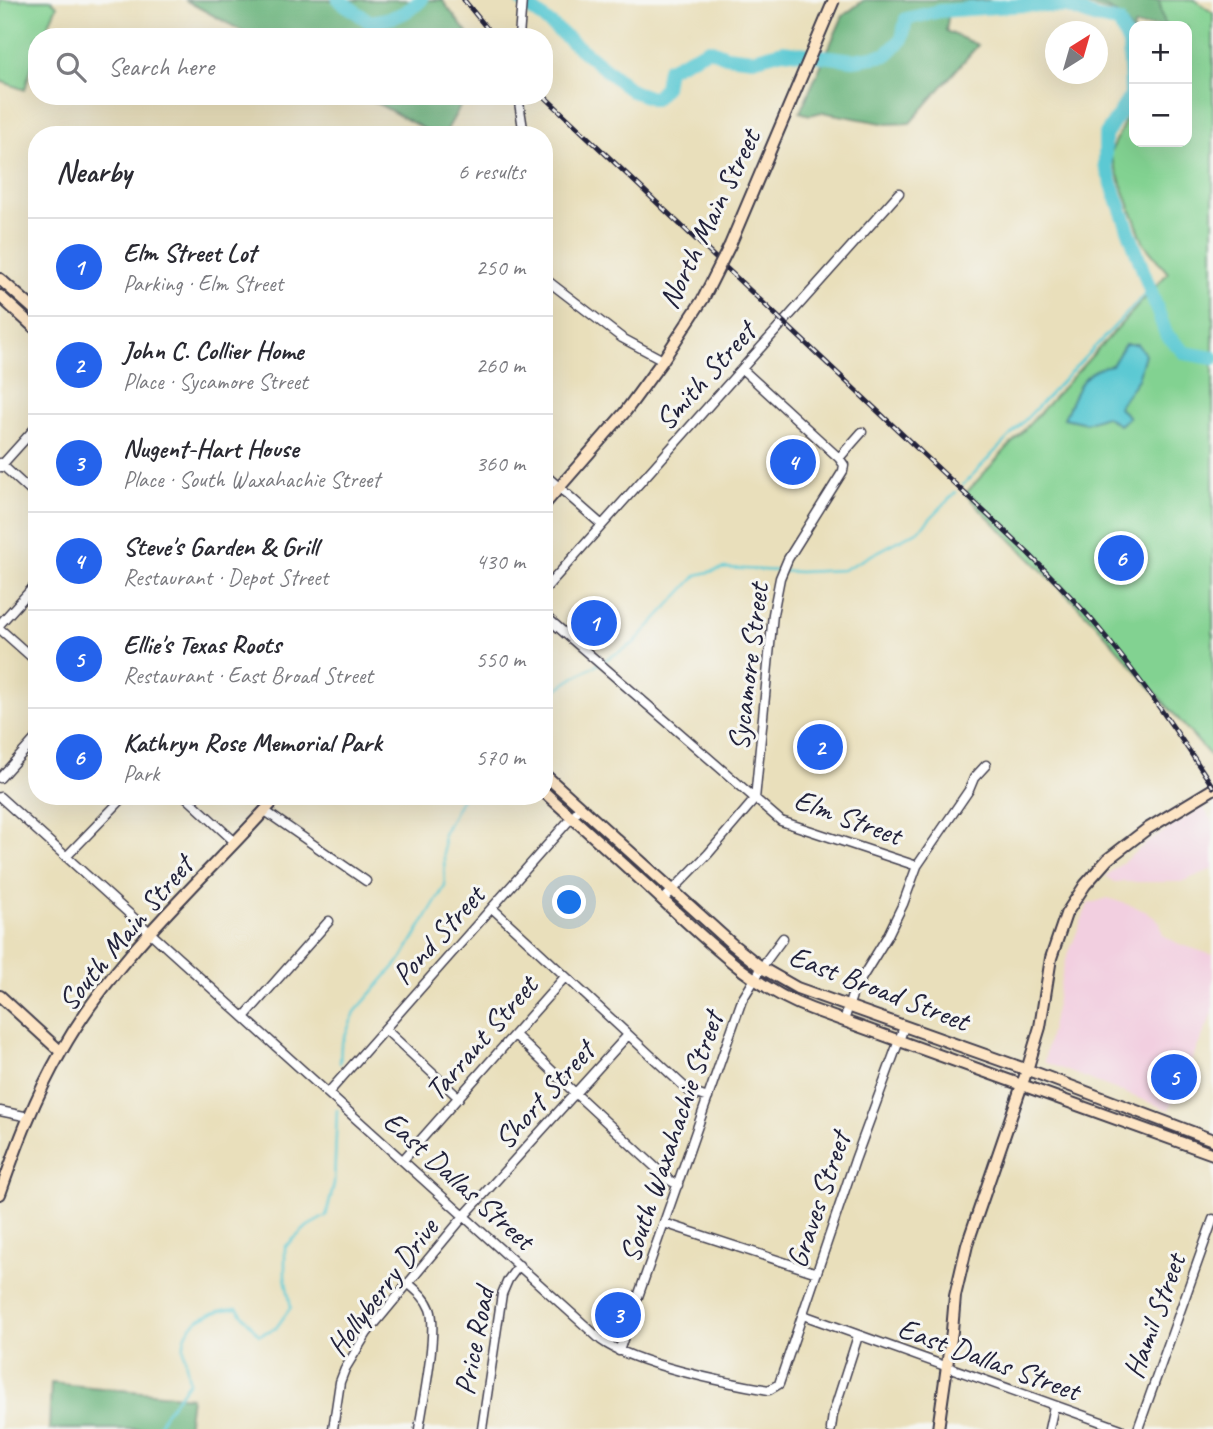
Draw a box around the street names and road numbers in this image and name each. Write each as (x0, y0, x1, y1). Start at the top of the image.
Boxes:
street label: North Main Street (649, 121, 770, 315)
street label: Smith Street (647, 311, 766, 438)
street label: Sycamore Street (719, 578, 777, 753)
street label: Elm Street (789, 780, 910, 855)
street label: South Main Street (49, 844, 204, 1018)
street label: Pond Street (383, 875, 495, 993)
street label: East Broad Street (784, 936, 977, 1041)
street label: Tarrant Street (416, 965, 548, 1108)
street label: South Waxahachie Street (610, 1003, 733, 1267)
street label: Short Street (486, 1030, 605, 1157)
street label: East Dallas Street (376, 1102, 545, 1260)
street label: Graves Street (777, 1123, 860, 1273)
street label: Hollyberry Drive (318, 1209, 448, 1364)
street label: Hamil Street (1114, 1246, 1195, 1383)
street label: Price Road (445, 1280, 504, 1398)
street label: East Dallas Street (893, 1309, 1088, 1410)

